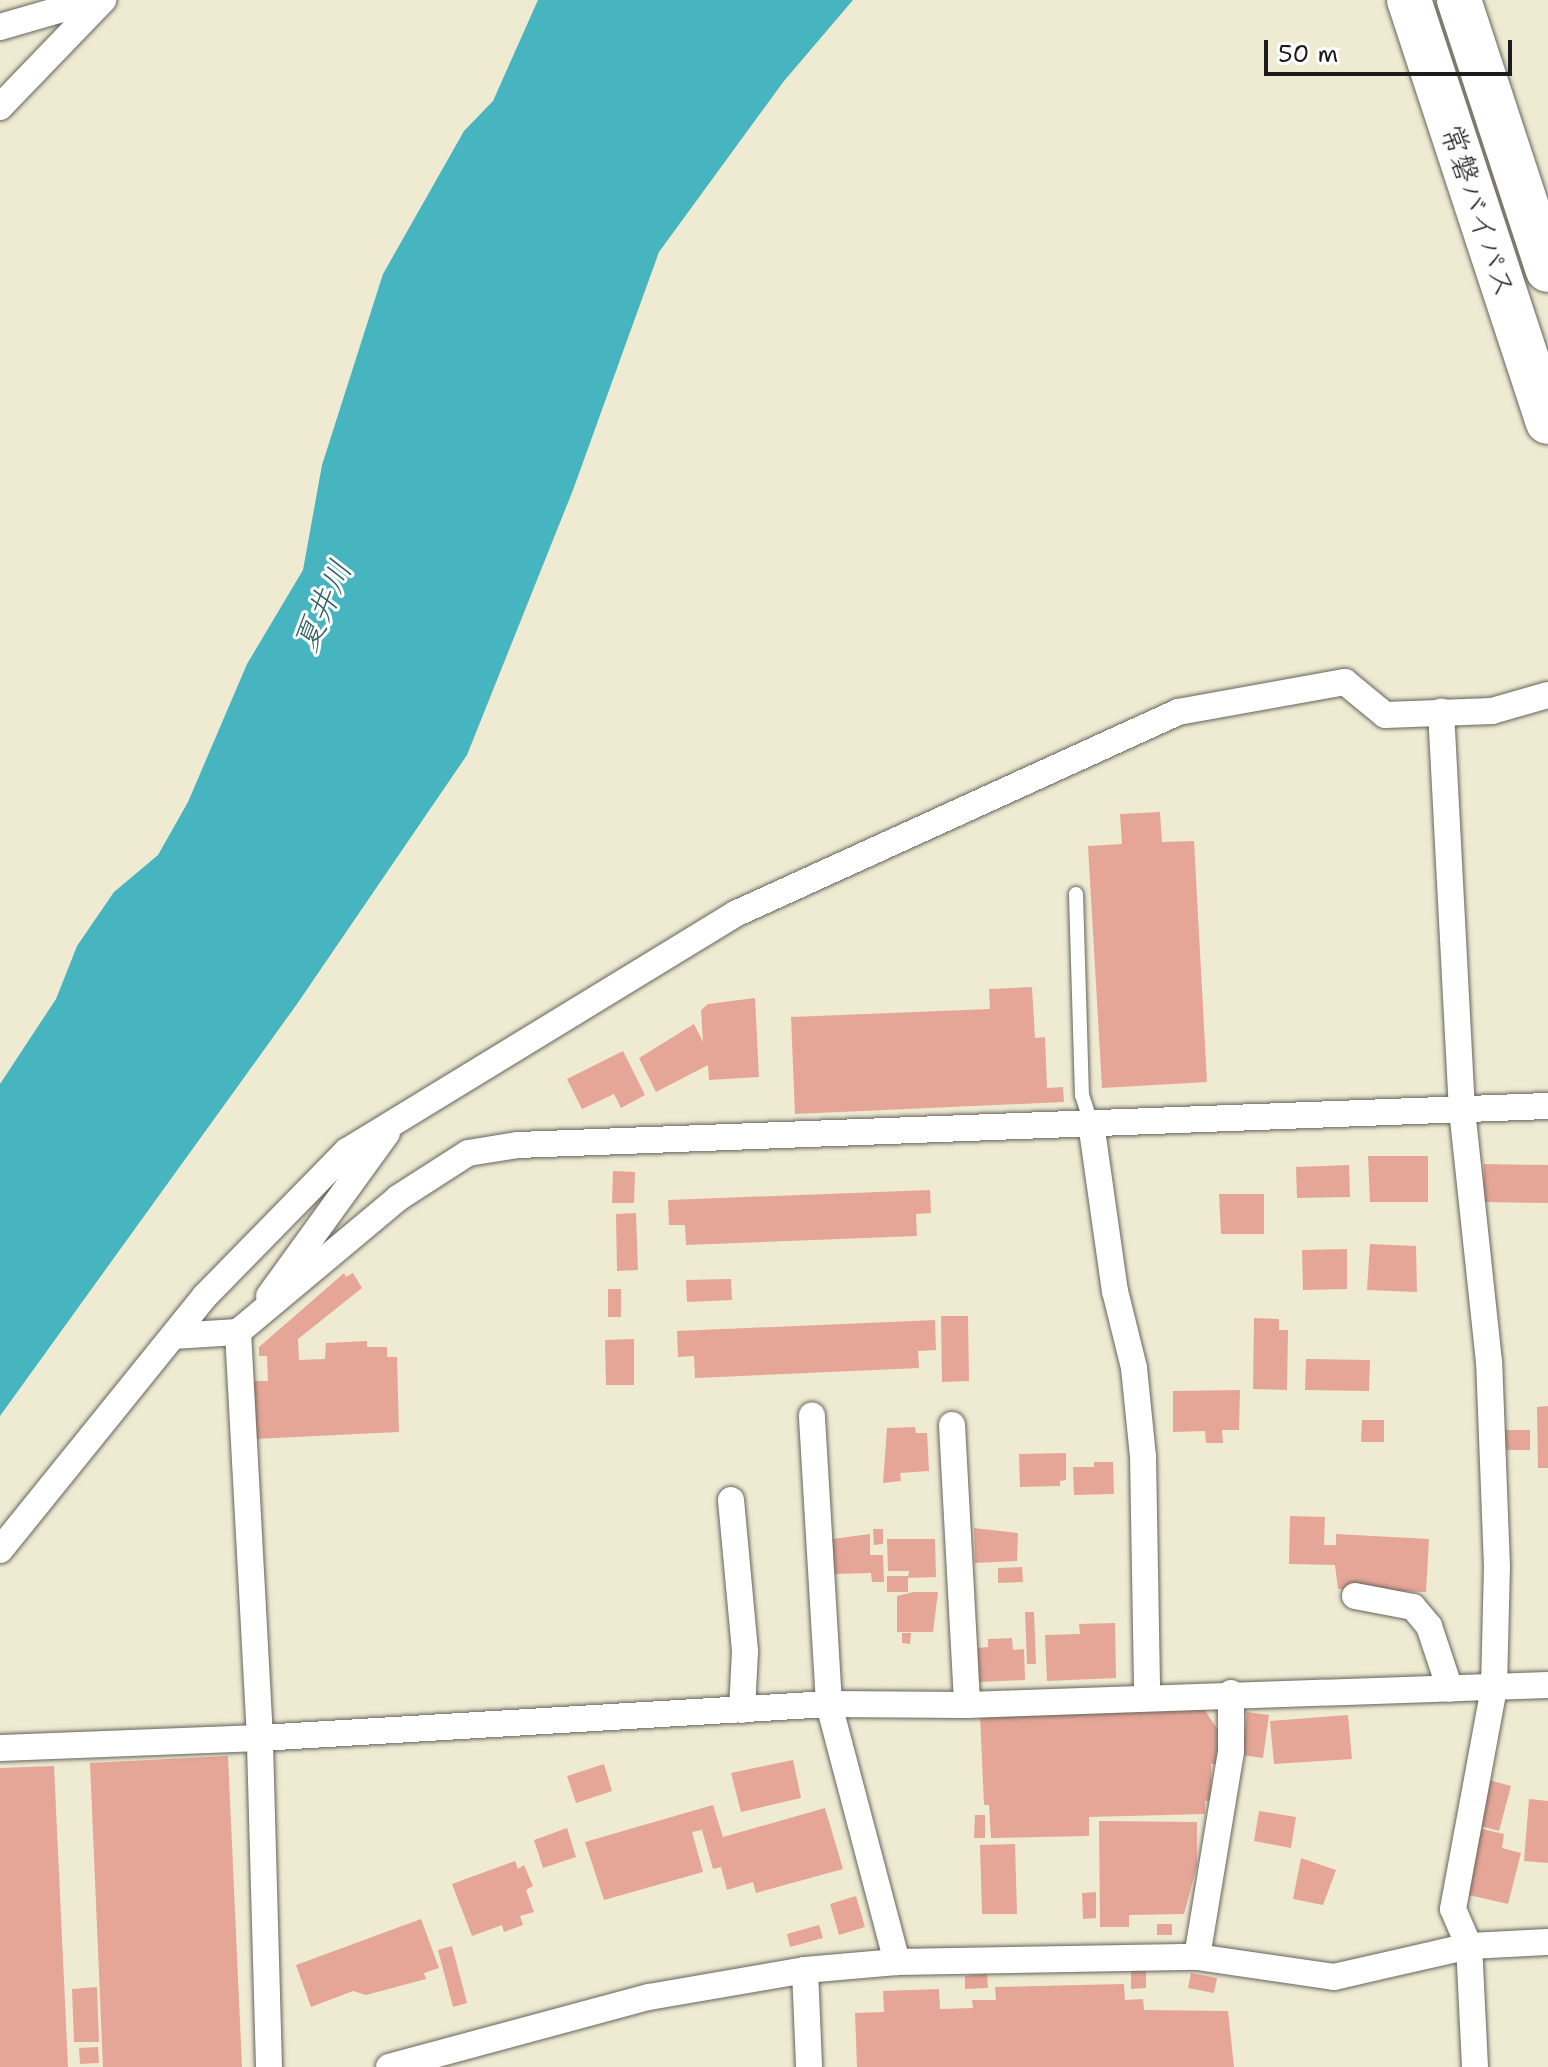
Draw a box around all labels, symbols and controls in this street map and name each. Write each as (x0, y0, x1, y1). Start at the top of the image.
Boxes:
scale bar (1268, 24, 1516, 74)
text: 50 m (1278, 38, 1338, 70)
street label: 常磐バイパス (1433, 120, 1523, 302)
water label: 夏井川 (286, 554, 360, 658)

